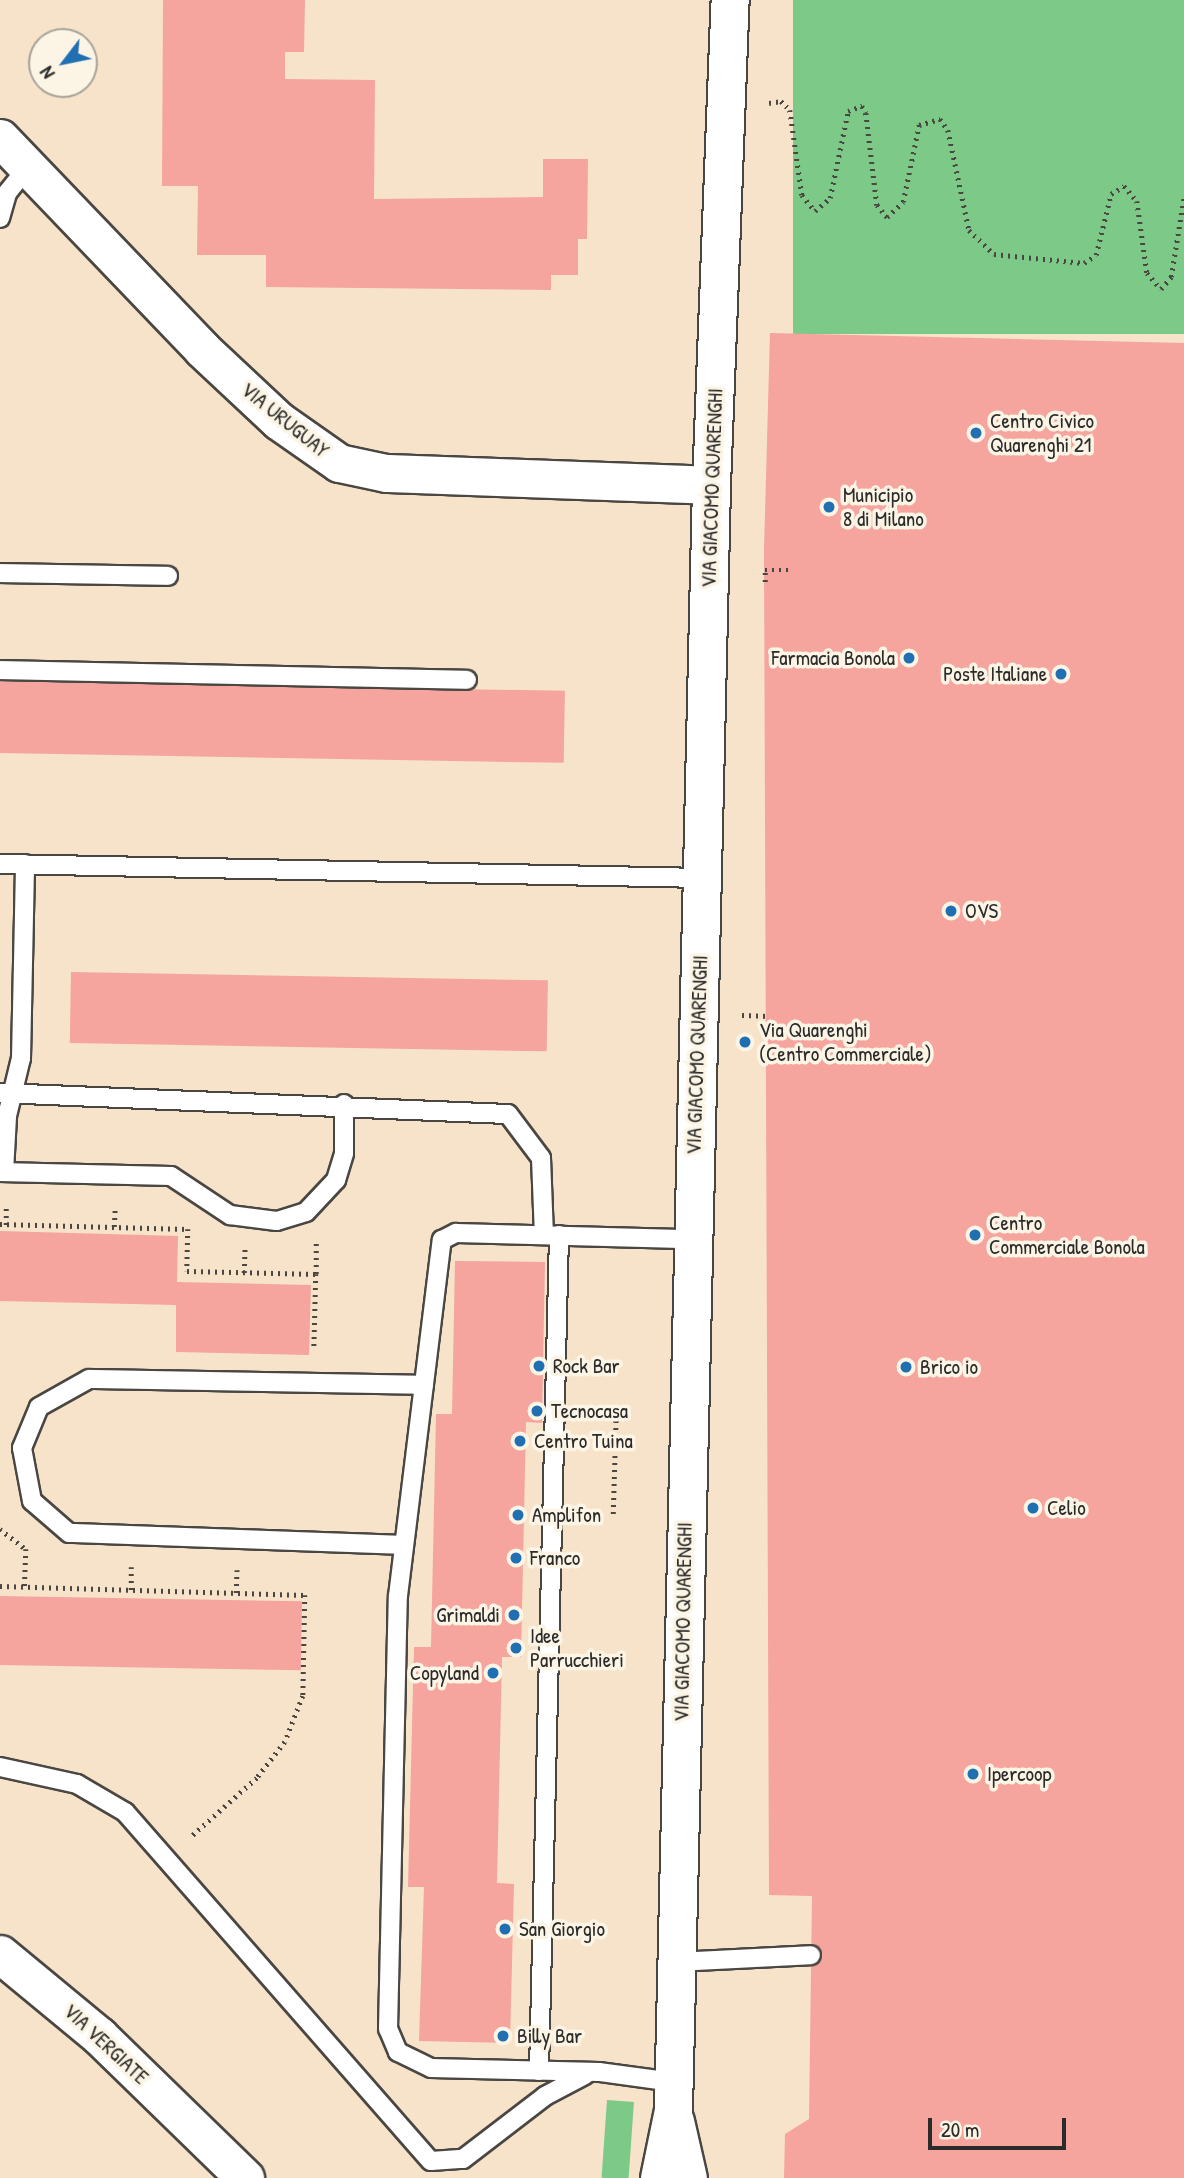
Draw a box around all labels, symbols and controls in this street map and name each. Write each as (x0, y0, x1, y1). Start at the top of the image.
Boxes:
north arrow (28, 28, 98, 98)
text: N (33, 62, 61, 84)
street label: VIA URUGUAY (236, 377, 334, 463)
street label: VIA GIACOMO QUARENGHI (696, 388, 728, 588)
place label: Centro Civico Quarenghi 21 (990, 408, 1094, 458)
marker: Centro Civico Quarenghi 21 (968, 425, 984, 441)
place label: Municipio 8 di Milano (843, 482, 924, 532)
marker: Municipio 8 di Milano (821, 499, 837, 515)
place label: Farmacia Bonola (771, 645, 895, 671)
marker: Farmacia Bonola (901, 650, 917, 666)
place label: Poste Italiane (943, 661, 1047, 687)
marker: Poste Italiane (1053, 666, 1069, 682)
place label: OVS (965, 898, 998, 924)
marker: OVS (943, 903, 959, 919)
street label: VIA GIACOMO QUARENGHI (681, 955, 713, 1155)
place label: Via Quarenghi (Centro Commerciale) (759, 1017, 932, 1067)
marker: Via Quarenghi (Centro Commerciale) (737, 1034, 753, 1050)
place label: Centro Commerciale Bonola (989, 1210, 1145, 1260)
marker: Centro Commerciale Bonola (967, 1227, 983, 1243)
place label: Rock Bar (553, 1353, 620, 1379)
place label: Brico io (920, 1354, 978, 1380)
marker: Rock Bar (531, 1358, 547, 1374)
marker: Brico io (898, 1359, 914, 1375)
place label: Tecnocasa (551, 1398, 628, 1424)
marker: Tecnocasa (529, 1403, 545, 1419)
place label: Centro Tuina (534, 1428, 633, 1454)
marker: Centro Tuina (512, 1433, 528, 1449)
place label: Celio (1047, 1495, 1086, 1521)
marker: Celio (1025, 1500, 1041, 1516)
place label: Amplifon (532, 1502, 601, 1528)
marker: Amplifon (510, 1507, 526, 1523)
street label: VIA GIACOMO QUARENGHI (669, 1522, 697, 1722)
place label: Franco (530, 1545, 580, 1571)
marker: Franco (508, 1550, 524, 1566)
place label: Grimaldi (436, 1602, 500, 1628)
marker: Grimaldi (506, 1607, 522, 1623)
place label: Idee Parrucchieri (530, 1623, 624, 1673)
marker: Idee Parrucchieri (508, 1640, 524, 1656)
place label: Copyland (410, 1660, 479, 1686)
marker: Copyland (485, 1665, 501, 1681)
place label: Ipercoop (987, 1761, 1051, 1787)
marker: Ipercoop (965, 1766, 981, 1782)
place label: San Giorgio (519, 1916, 605, 1942)
marker: San Giorgio (497, 1921, 513, 1937)
street label: VIA VERGIATE (58, 1998, 154, 2090)
place label: Billy Bar (517, 2023, 582, 2049)
marker: Billy Bar (495, 2028, 511, 2044)
scale bar (932, 2104, 1070, 2148)
text: 20 m (941, 2115, 979, 2144)

